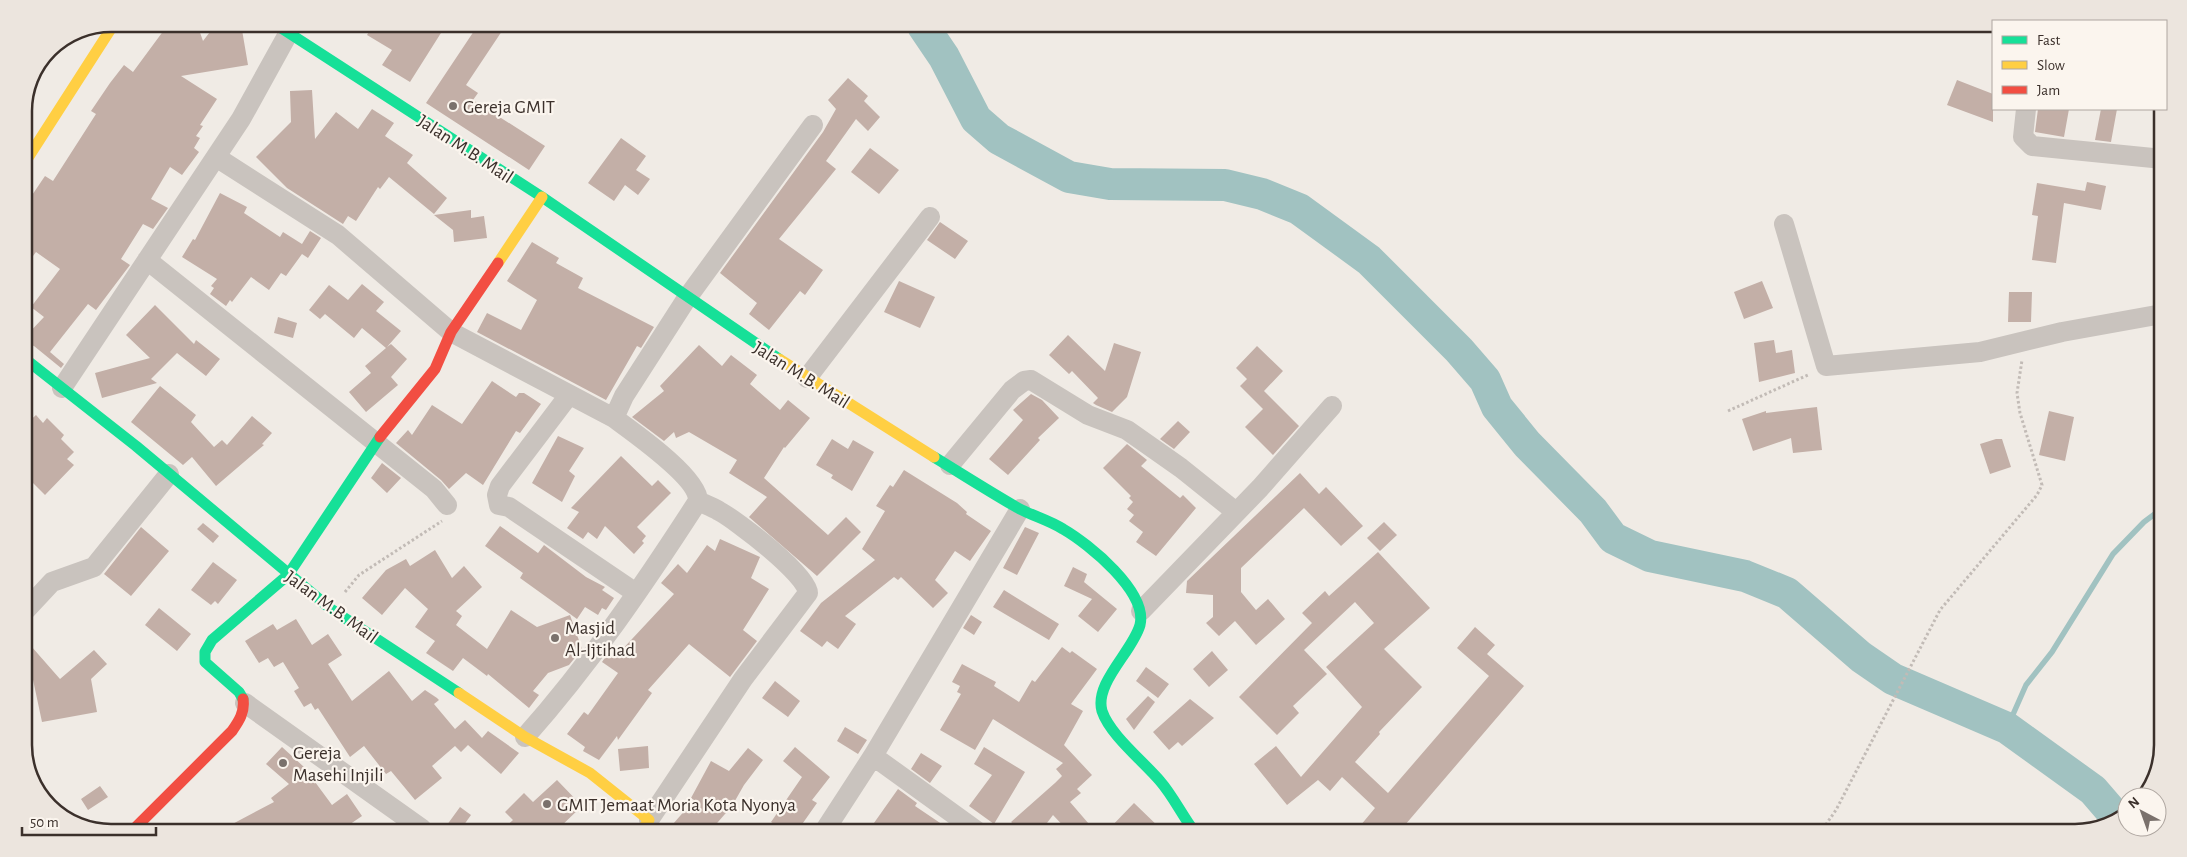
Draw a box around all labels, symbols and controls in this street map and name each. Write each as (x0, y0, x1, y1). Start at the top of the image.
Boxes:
legend (1992, 20, 2167, 110)
text: Fast (2037, 33, 2061, 48)
text: Slow (2037, 58, 2065, 73)
text: Jam (2037, 83, 2060, 98)
place label: Gereja GMIT (463, 98, 555, 117)
marker: Gereja GMIT (447, 100, 459, 112)
street label: Jalan M.B. Mail (414, 111, 516, 187)
street label: Jalan M.B. Mail (750, 338, 853, 412)
street label: Jalan M.B. Mail (281, 567, 381, 647)
place label: Masjid Al-Ijtihad (565, 619, 635, 660)
marker: Masjid Al-Ijtihad (549, 632, 561, 644)
place label: Gereja Masehi Injili (293, 744, 384, 785)
marker: Gereja Masehi Injili (277, 757, 289, 769)
north arrow (2117, 787, 2167, 837)
text: N (2126, 794, 2142, 811)
place label: GMIT Jemaat Moria Kota Nyonya (557, 796, 796, 815)
marker: GMIT Jemaat Moria Kota Nyonya (541, 798, 553, 810)
scale bar (22, 804, 156, 836)
text: 50 m (30, 815, 59, 830)

